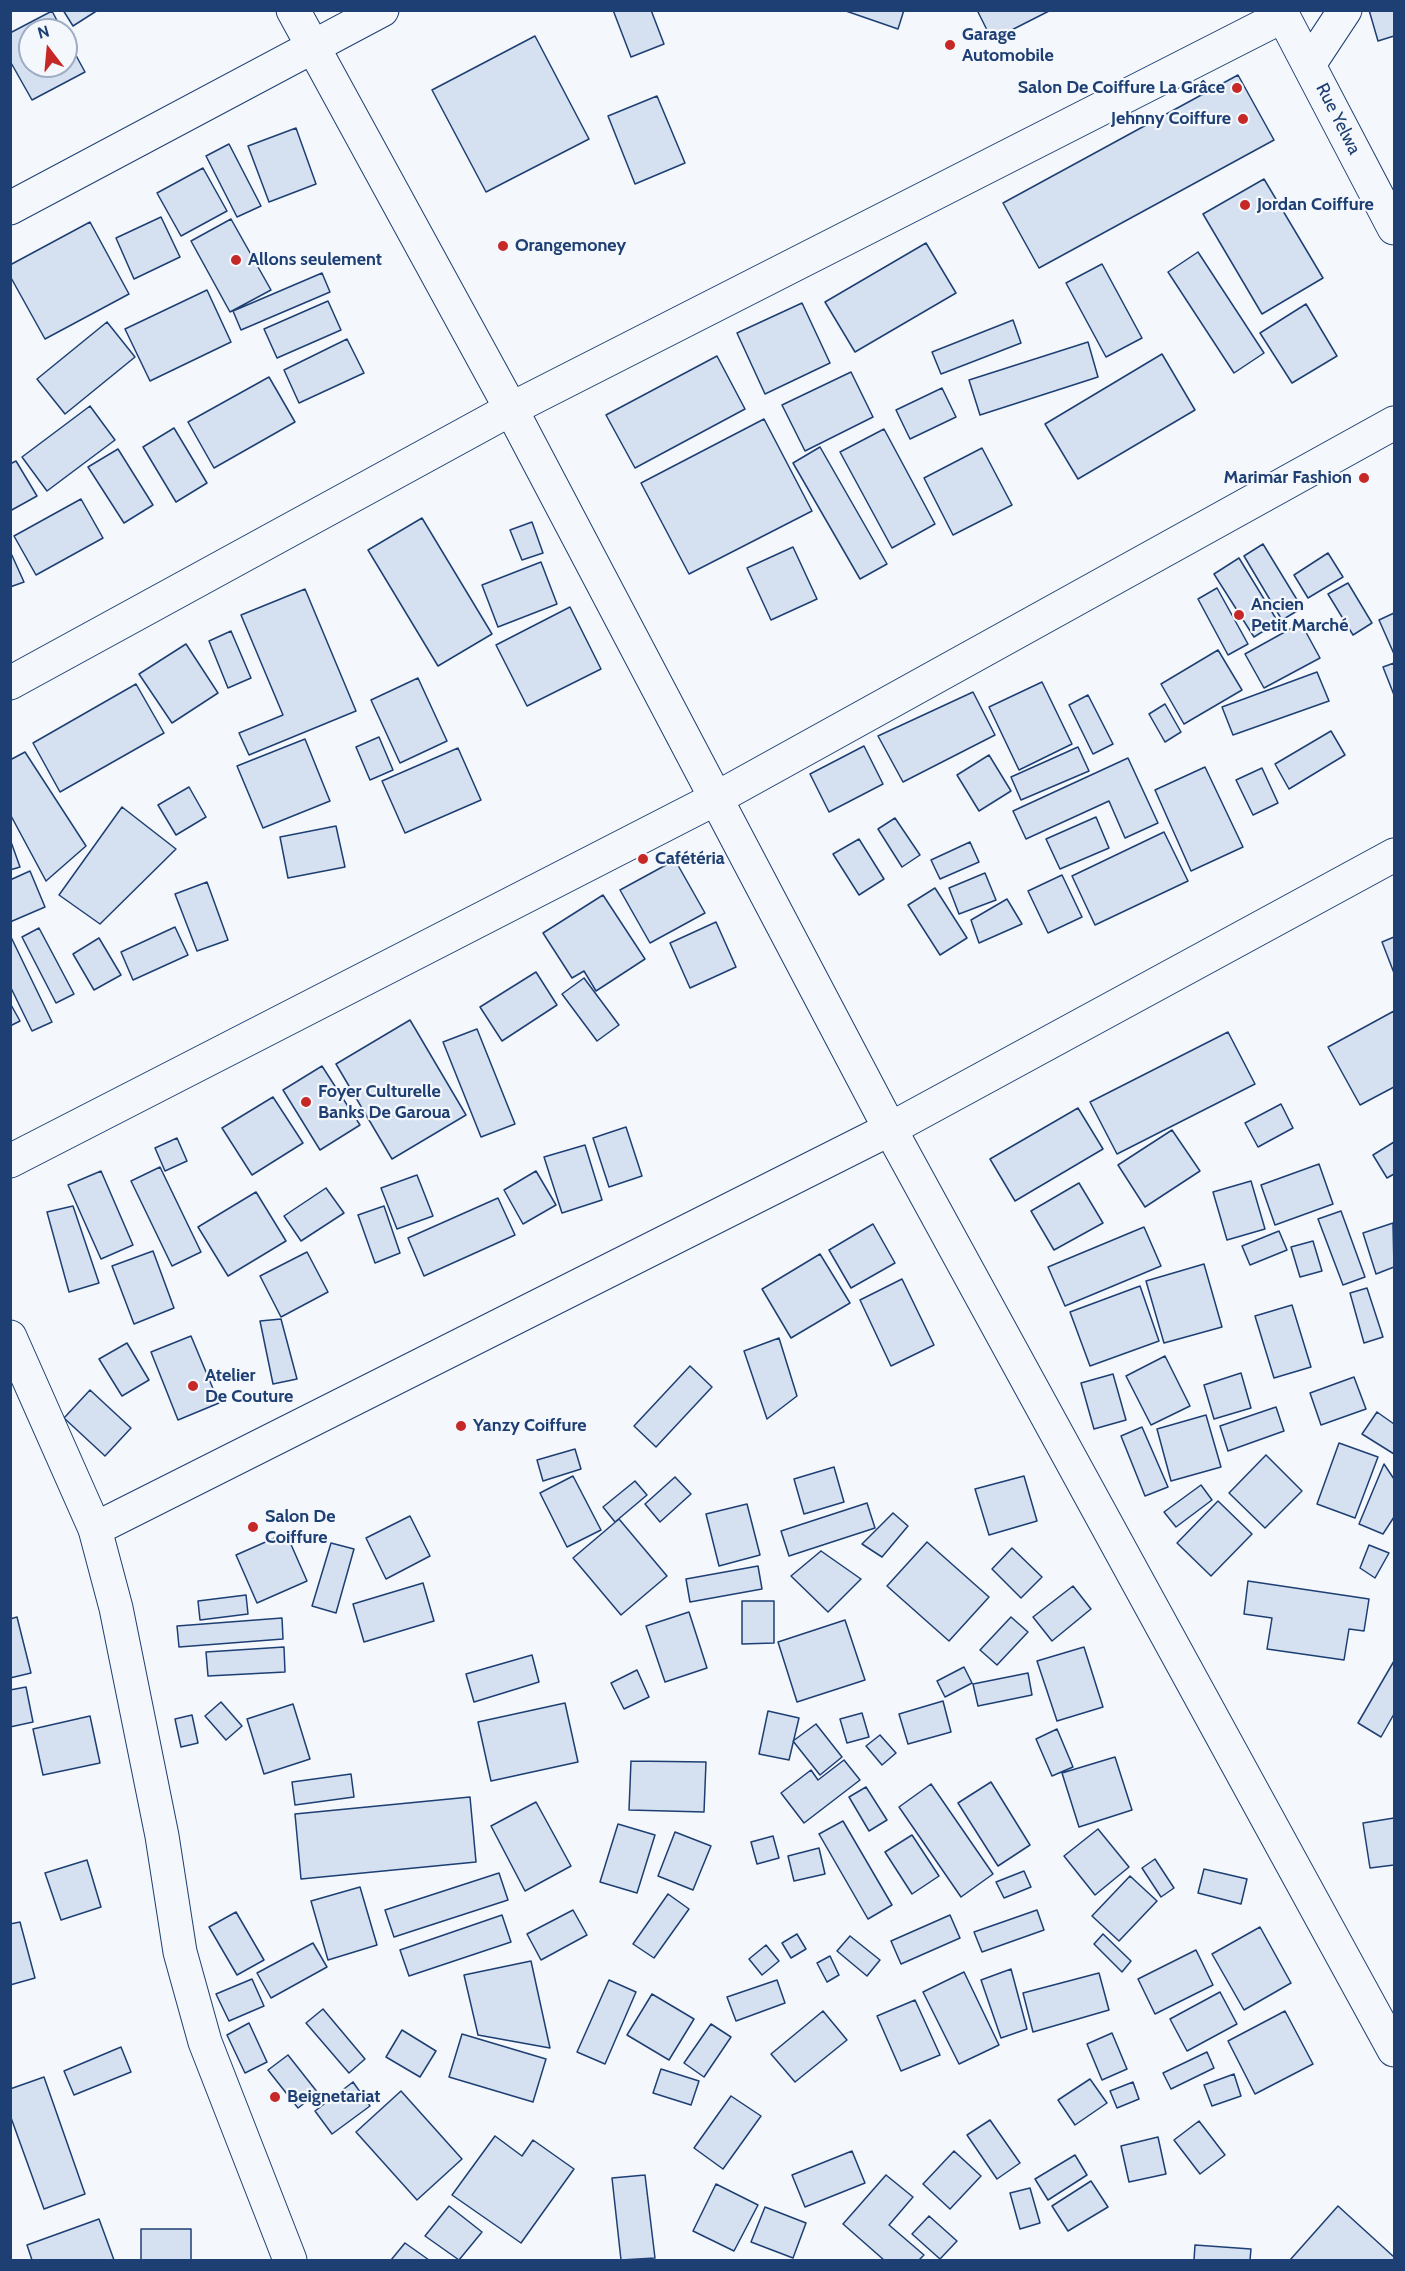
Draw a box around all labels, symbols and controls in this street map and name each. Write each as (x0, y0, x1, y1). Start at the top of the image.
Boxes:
north arrow (18, 18, 78, 78)
text: N (35, 21, 52, 43)
place label: Garage Automobile (962, 24, 1054, 66)
marker: Garage Automobile (943, 38, 957, 52)
place label: Salon De Coiffure La Grâce (1018, 77, 1225, 99)
street label: Rue Yelwa (1311, 80, 1365, 158)
marker: Salon De Coiffure La Grâce (1230, 81, 1244, 95)
place label: Jehnny Coiffure (1111, 108, 1231, 130)
marker: Jehnny Coiffure (1236, 112, 1250, 126)
place label: Jordan Coiffure (1257, 194, 1374, 216)
marker: Jordan Coiffure (1238, 198, 1252, 212)
place label: Orangemoney (515, 235, 626, 257)
marker: Orangemoney (496, 239, 510, 253)
place label: Allons seulement (248, 249, 382, 271)
marker: Allons seulement (229, 253, 243, 267)
place label: Marimar Fashion (1224, 467, 1352, 489)
marker: Marimar Fashion (1357, 471, 1371, 485)
place label: Ancien Petit Marché (1251, 594, 1349, 636)
marker: Ancien Petit Marché (1232, 608, 1246, 622)
place label: Cafétéria (655, 848, 725, 870)
marker: Cafétéria (636, 852, 650, 866)
place label: Foyer Culturelle Banks De Garoua (318, 1081, 451, 1124)
marker: Foyer Culturelle Banks De Garoua (299, 1095, 313, 1109)
place label: Atelier De Couture (205, 1365, 293, 1408)
marker: Atelier De Couture (186, 1379, 200, 1393)
place label: Yanzy Coiffure (473, 1415, 587, 1437)
marker: Yanzy Coiffure (454, 1419, 468, 1433)
place label: Salon De Coiffure (265, 1506, 335, 1549)
marker: Salon De Coiffure (246, 1520, 260, 1534)
place label: Beignetariat (287, 2086, 381, 2108)
marker: Beignetariat (268, 2090, 282, 2104)

